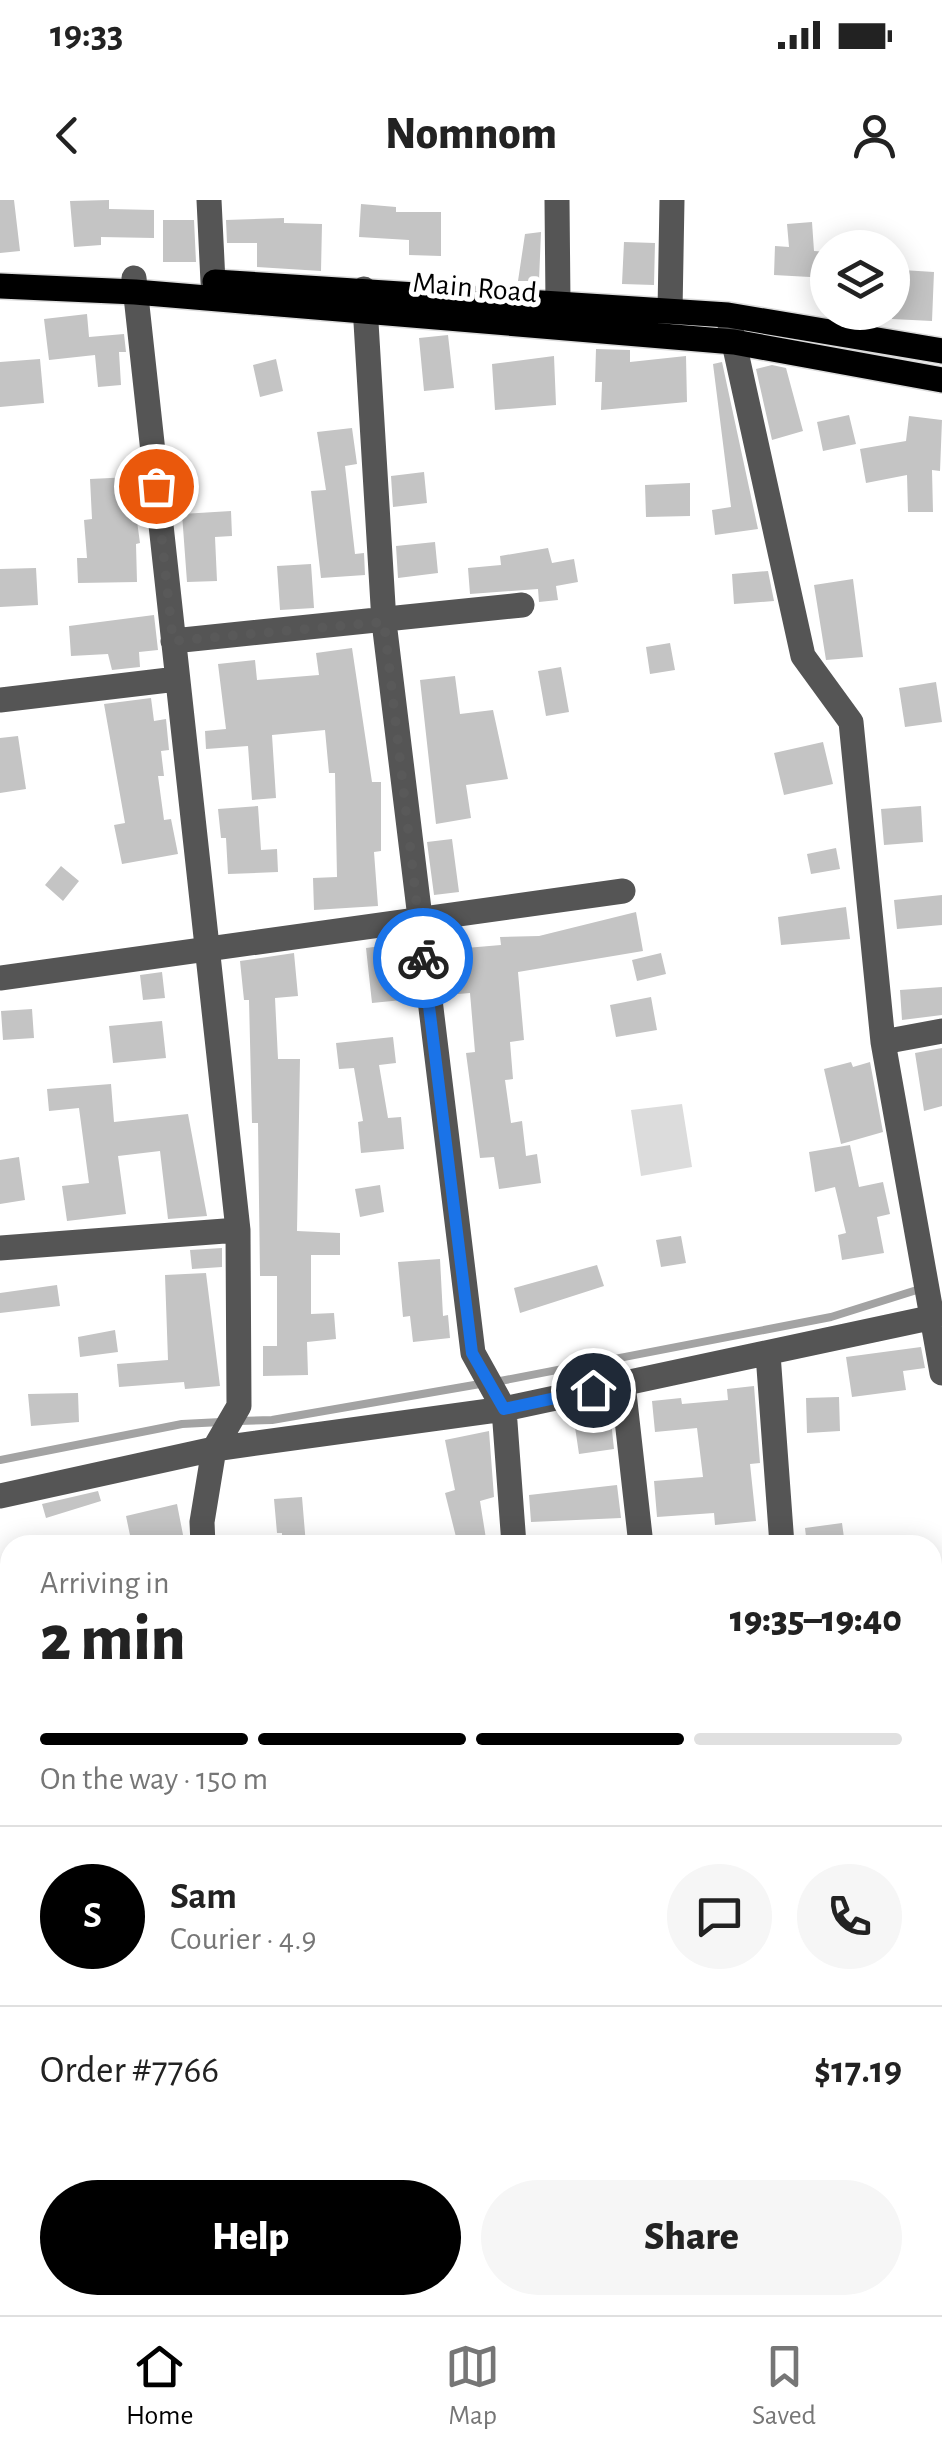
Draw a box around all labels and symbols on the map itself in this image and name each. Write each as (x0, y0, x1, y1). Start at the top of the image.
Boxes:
street label: Main Road (412, 268, 538, 308)
pin (114, 444, 199, 529)
courier (373, 908, 473, 1008)
pin (551, 1348, 636, 1433)

